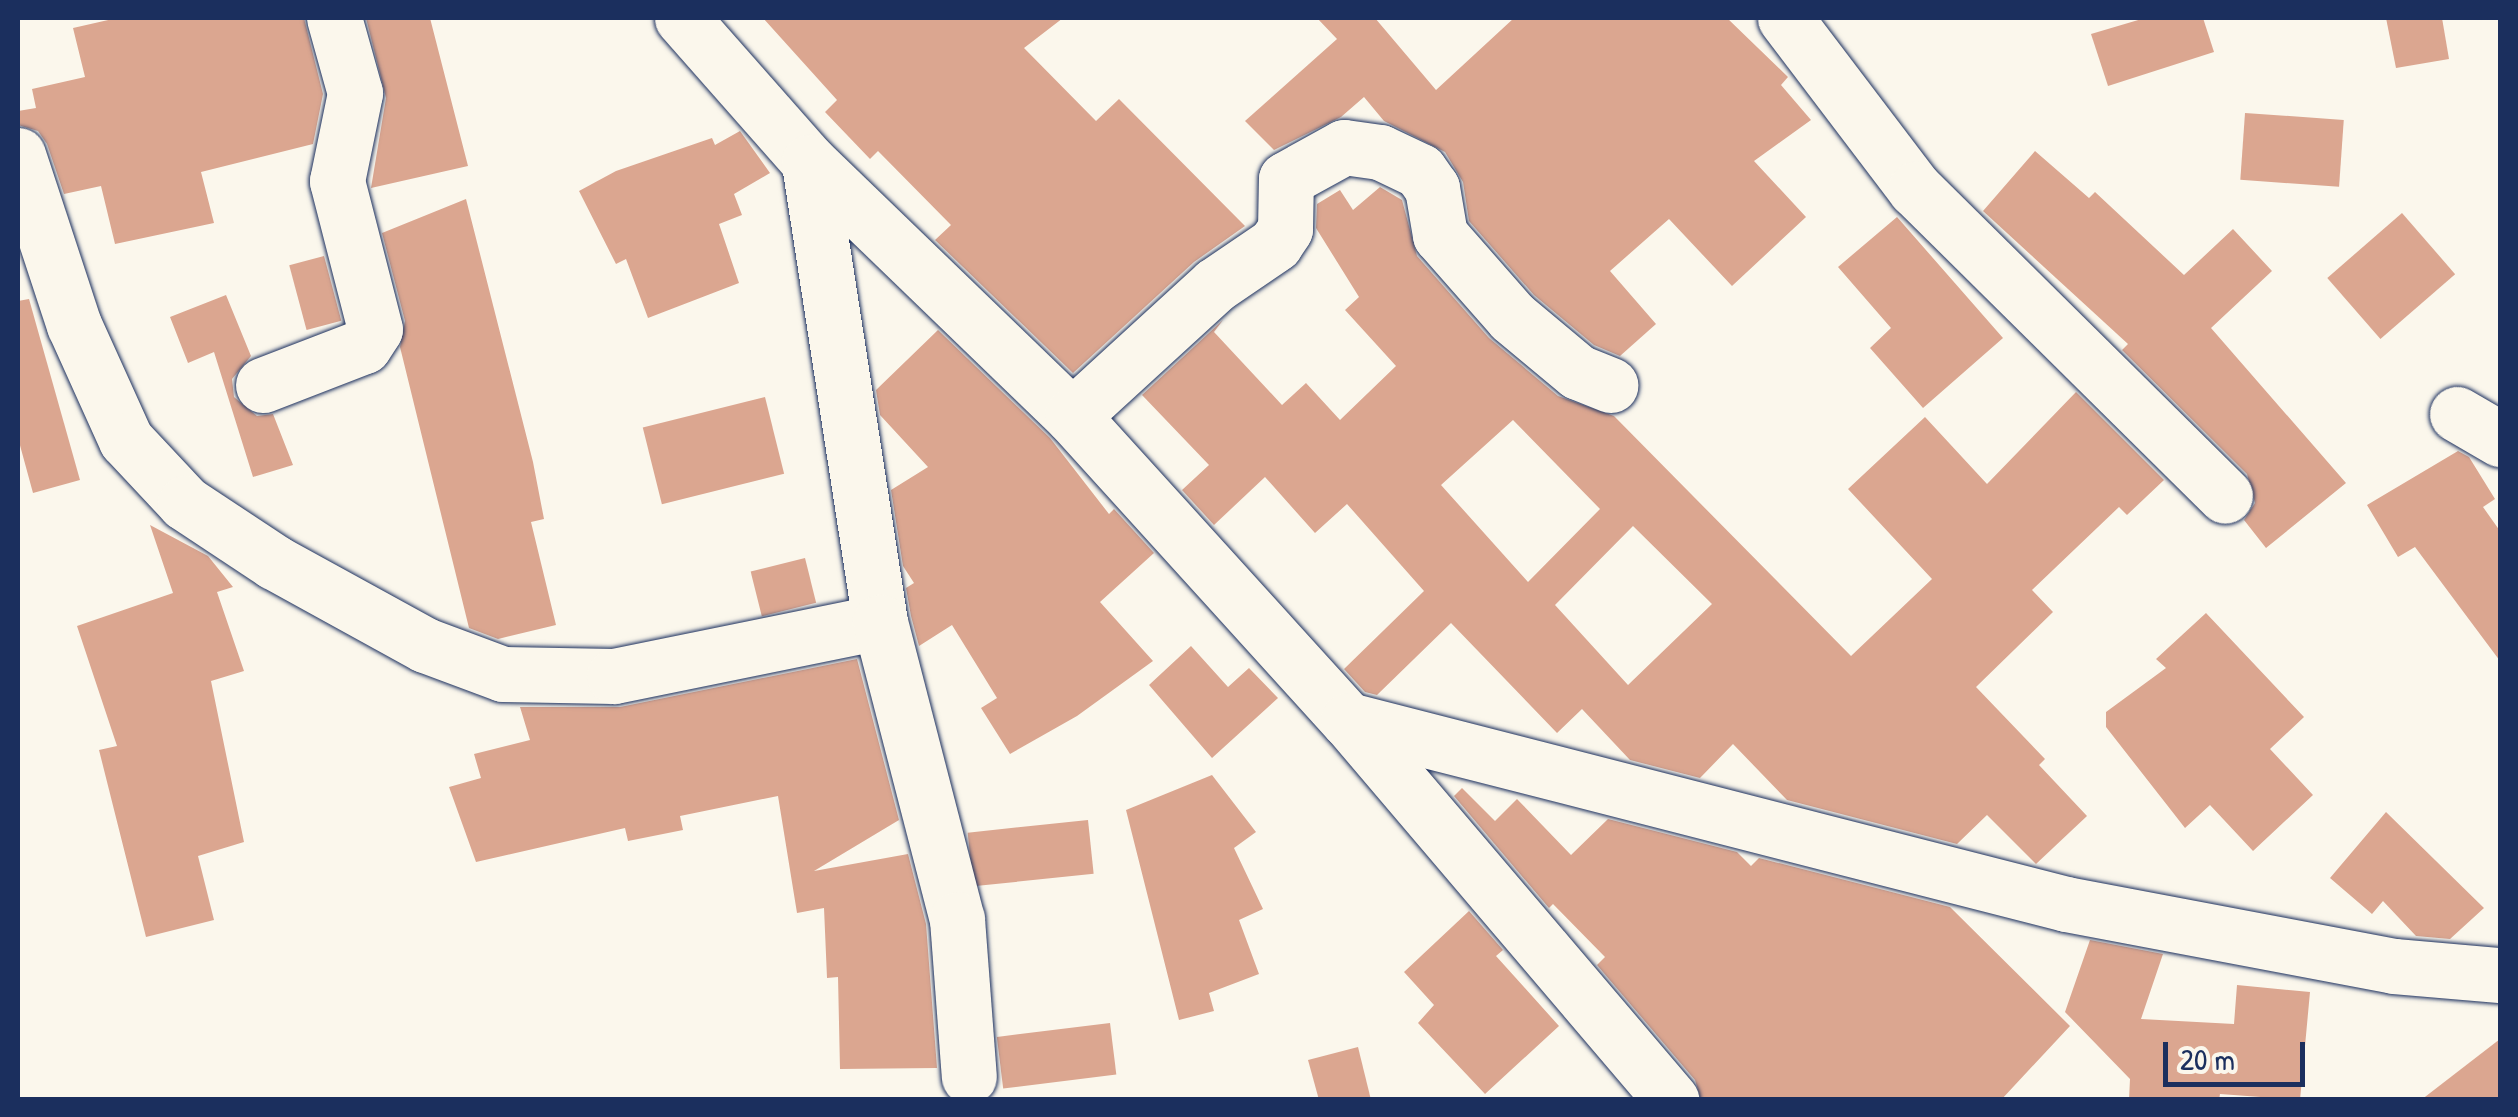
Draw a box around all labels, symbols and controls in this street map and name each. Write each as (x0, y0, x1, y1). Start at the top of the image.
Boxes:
scale bar (2168, 1022, 2310, 1084)
text: 20 m (2180, 1039, 2235, 1079)

